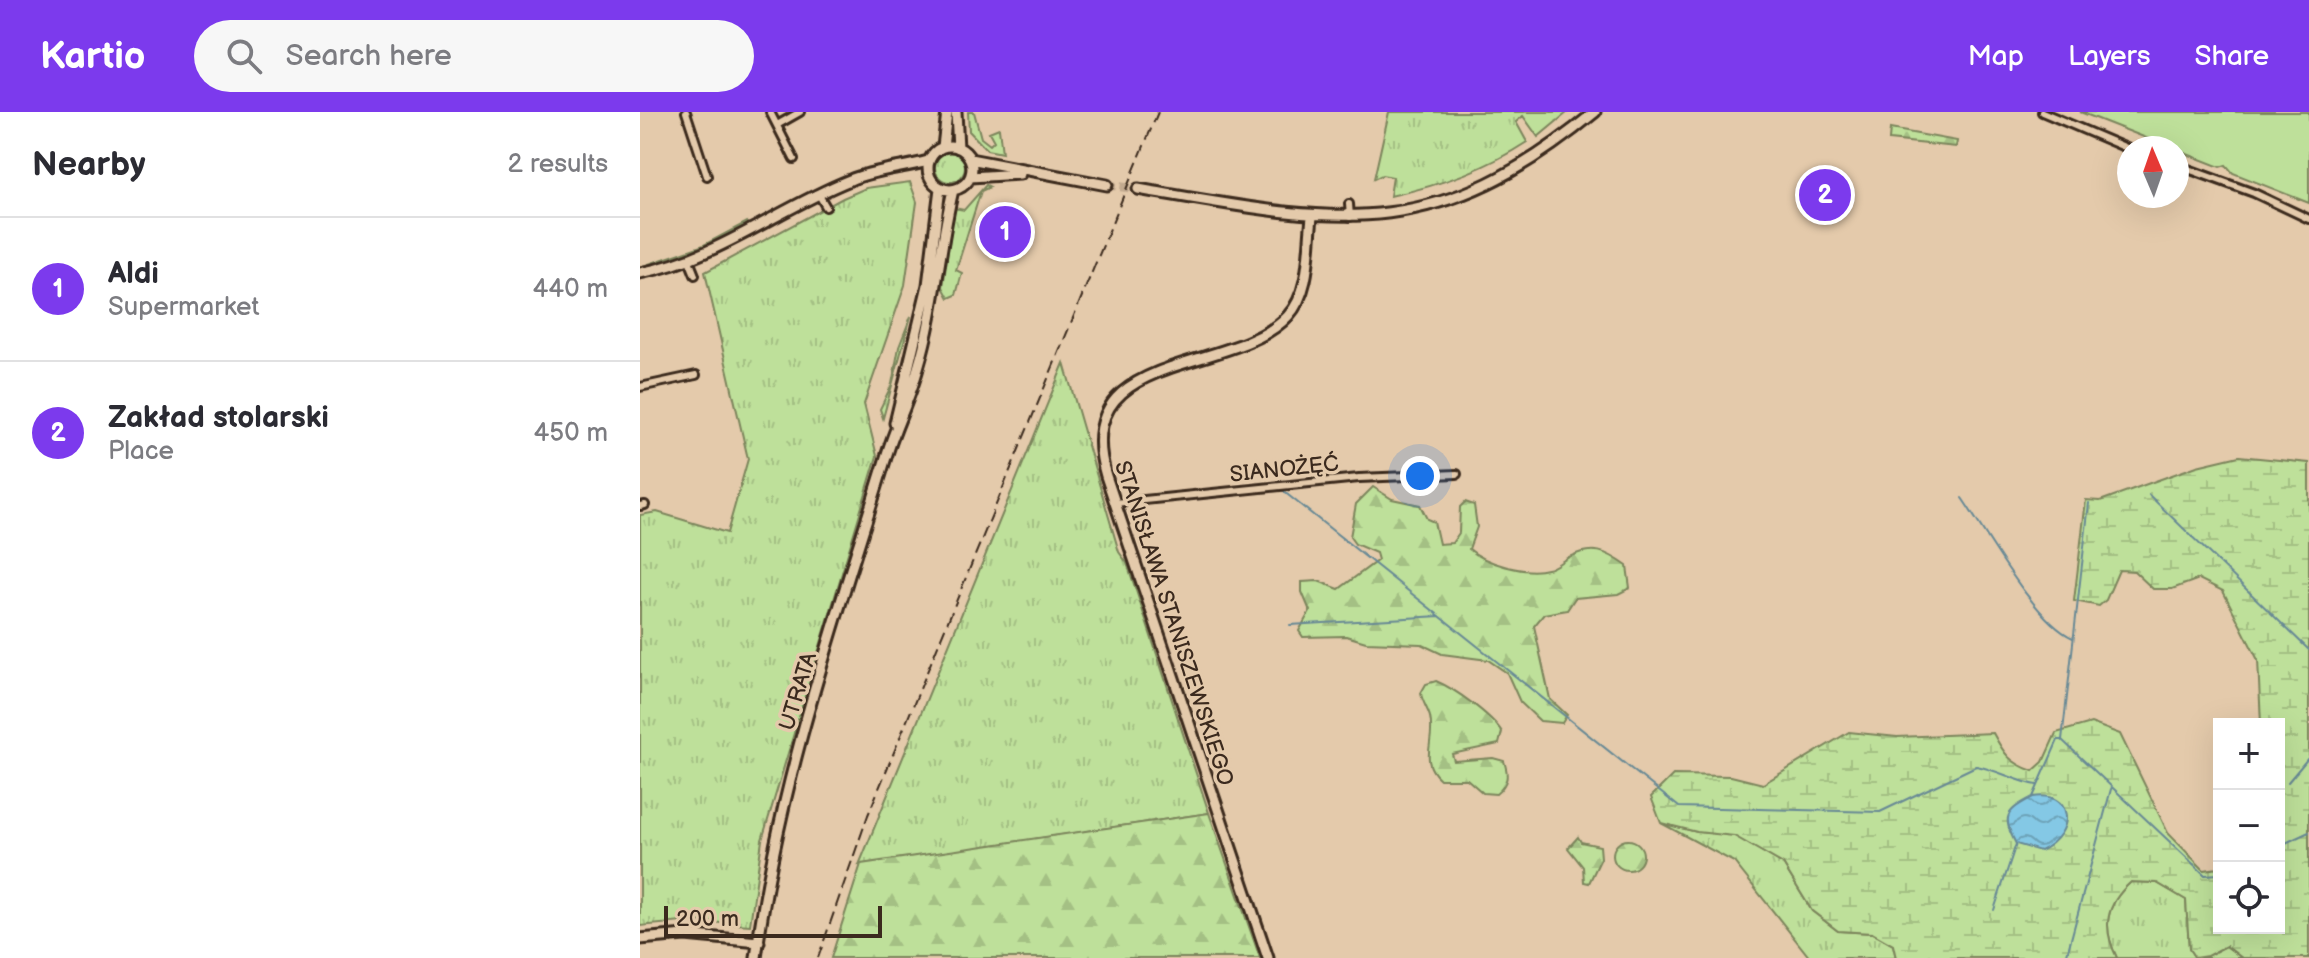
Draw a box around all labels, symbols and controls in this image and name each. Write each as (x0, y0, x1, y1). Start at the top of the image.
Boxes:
search box (194, 20, 754, 92)
text: Kartio (40, 34, 146, 79)
icon: search (222, 34, 266, 78)
text: Search here (286, 38, 452, 74)
text: Map (1968, 40, 2024, 73)
text: Layers (2068, 40, 2151, 73)
text: Share (2195, 40, 2269, 73)
north arrow (2117, 136, 2189, 208)
text: Nearby (32, 144, 146, 185)
text: 2 results (508, 149, 608, 180)
pin: 2 (1799, 165, 1851, 225)
pin: 1 (979, 202, 1031, 262)
text: Aldi (108, 256, 159, 292)
text: 1 (53, 274, 63, 305)
text: 440 m (532, 274, 608, 305)
text: Supermarket (108, 292, 259, 323)
text: Zakład stolarski (108, 400, 329, 436)
text: 2 (50, 418, 66, 449)
text: 450 m (533, 418, 608, 449)
text: Place (108, 436, 174, 467)
street label: SIANOŻĘĆ (1228, 449, 1340, 489)
your location (1400, 456, 1440, 496)
street label: STANISŁAWA STANISZEWSKIEGO (1108, 458, 1239, 789)
street label: UTRATA (774, 648, 823, 734)
map controls (2213, 718, 2285, 934)
button: + (2213, 718, 2285, 790)
button: − (2213, 790, 2285, 862)
button: locate (2213, 862, 2285, 934)
scale bar (664, 902, 882, 938)
text: 200 m (676, 906, 739, 933)

